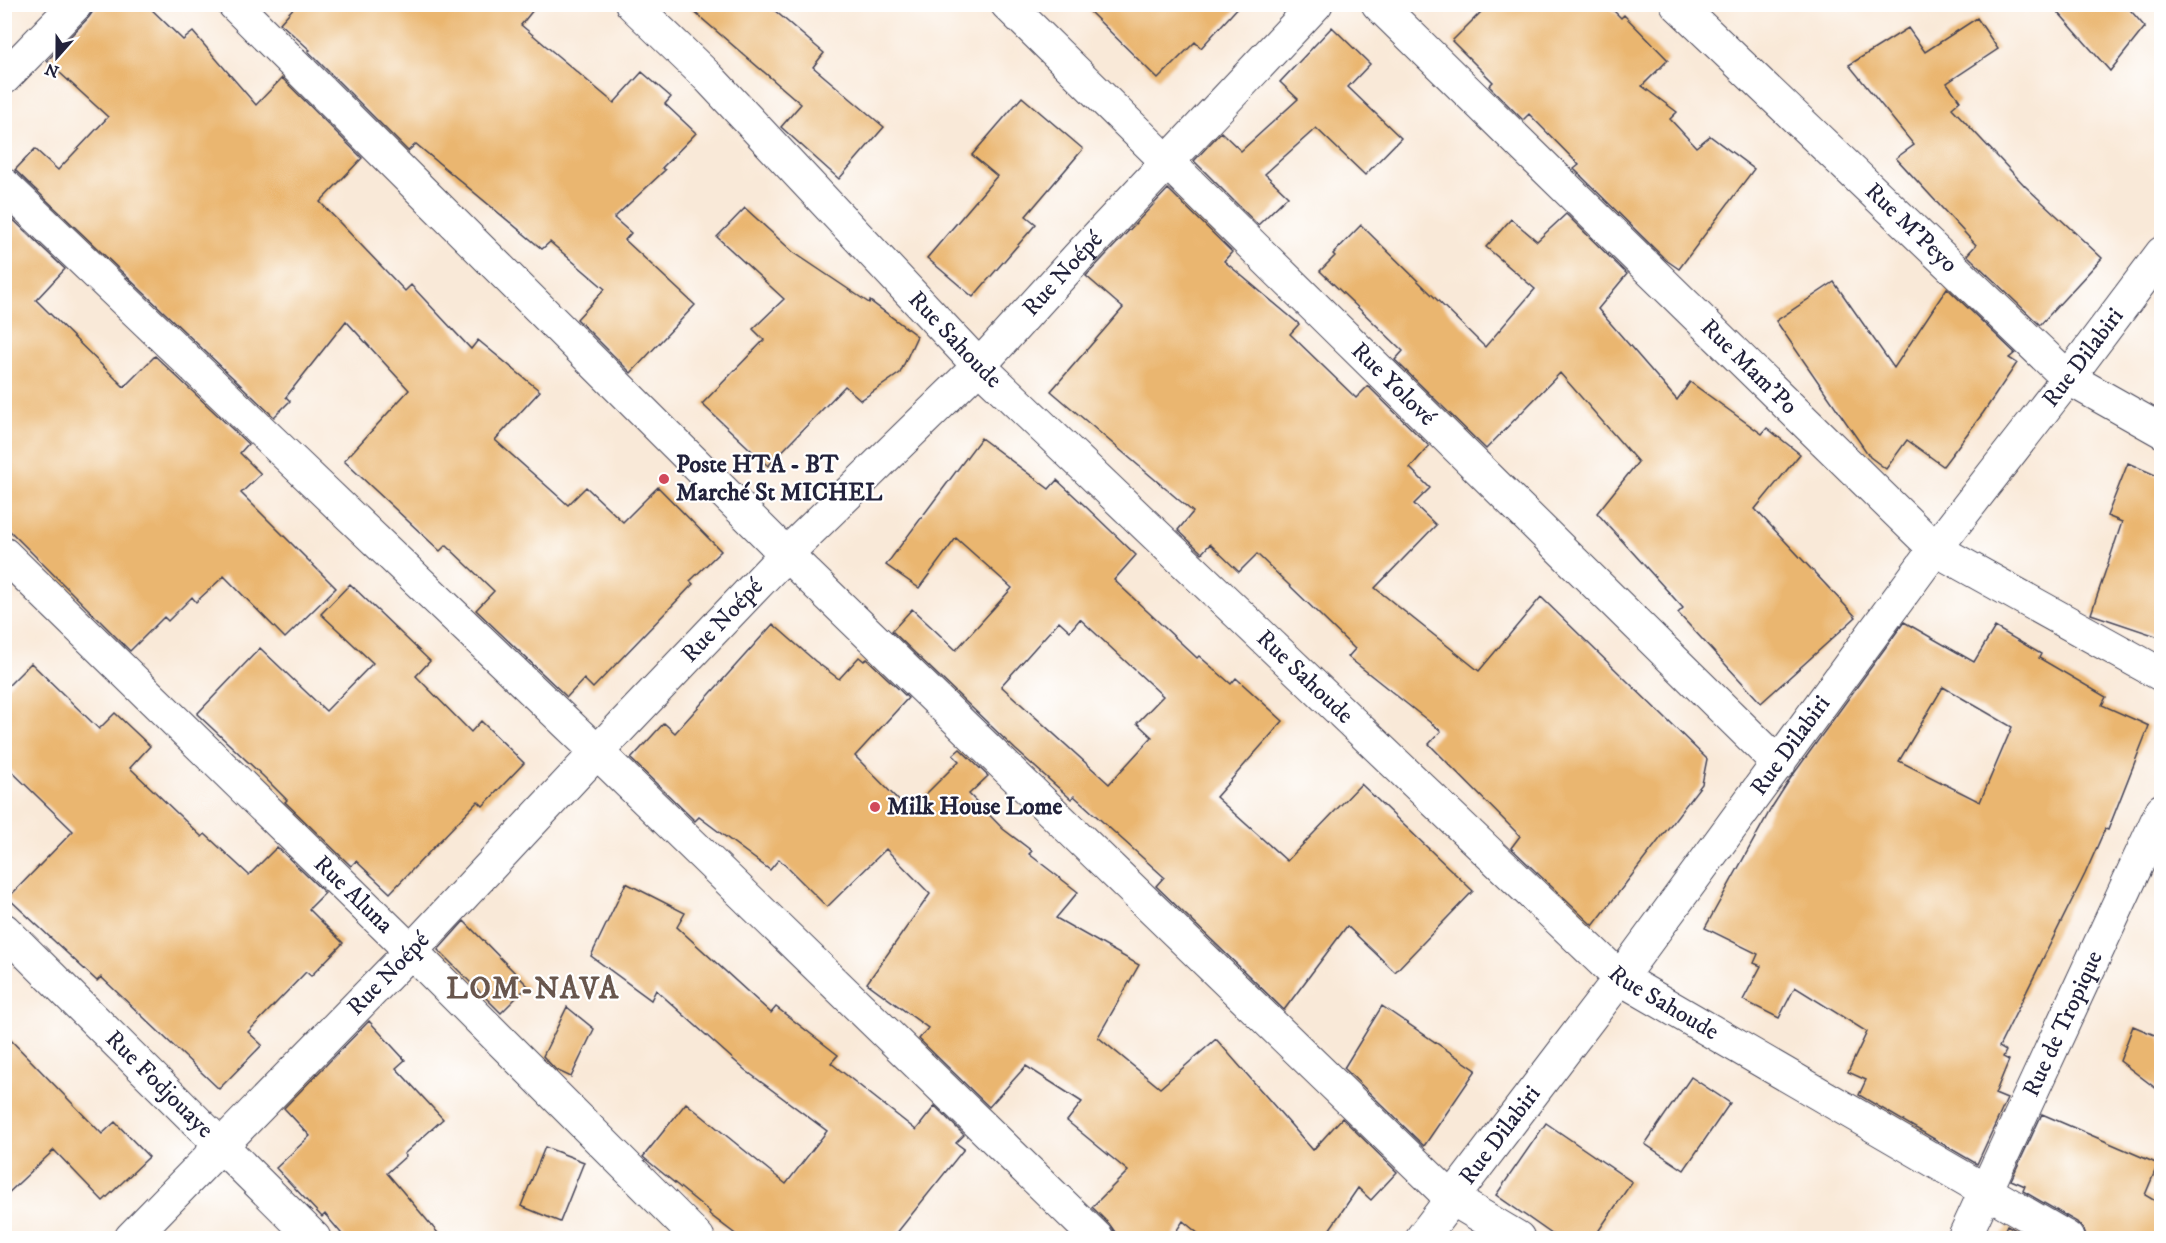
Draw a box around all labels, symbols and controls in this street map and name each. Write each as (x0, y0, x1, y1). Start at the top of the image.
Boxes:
north arrow (27, 27, 87, 87)
text: N (42, 58, 62, 82)
street label: Rue M'Peyo (1858, 177, 1964, 279)
street label: Rue Noépé (1016, 225, 1110, 323)
street label: Rue Sahoude (902, 285, 1008, 395)
street label: Rue Dilabiri (2036, 302, 2130, 413)
street label: Rue Mam'Po (1694, 313, 1804, 421)
street label: Rue Yolové (1345, 336, 1442, 433)
place label: Poste HTA - BT Marché St MICHEL (676, 450, 883, 508)
marker: Poste HTA - BT Marché St MICHEL (657, 472, 671, 486)
street label: Rue Noépé (675, 572, 770, 669)
street label: Rue Sahoude (1250, 624, 1360, 730)
street label: Rue Dilabiri (1744, 690, 1837, 802)
place label: Milk House Lome (887, 792, 1062, 822)
marker: Milk House Lome (868, 800, 882, 814)
street label: Rue Aluna (307, 849, 400, 941)
street label: Rue Noépé (341, 926, 436, 1022)
street label: Rue de Tropique (2016, 946, 2110, 1102)
street label: Rue Sahoude (1601, 959, 1724, 1047)
district label: LOM-NAVA (446, 971, 620, 1008)
street label: Rue Fodjouaye (99, 1024, 220, 1145)
street label: Rue Dilabiri (1453, 1080, 1547, 1191)

